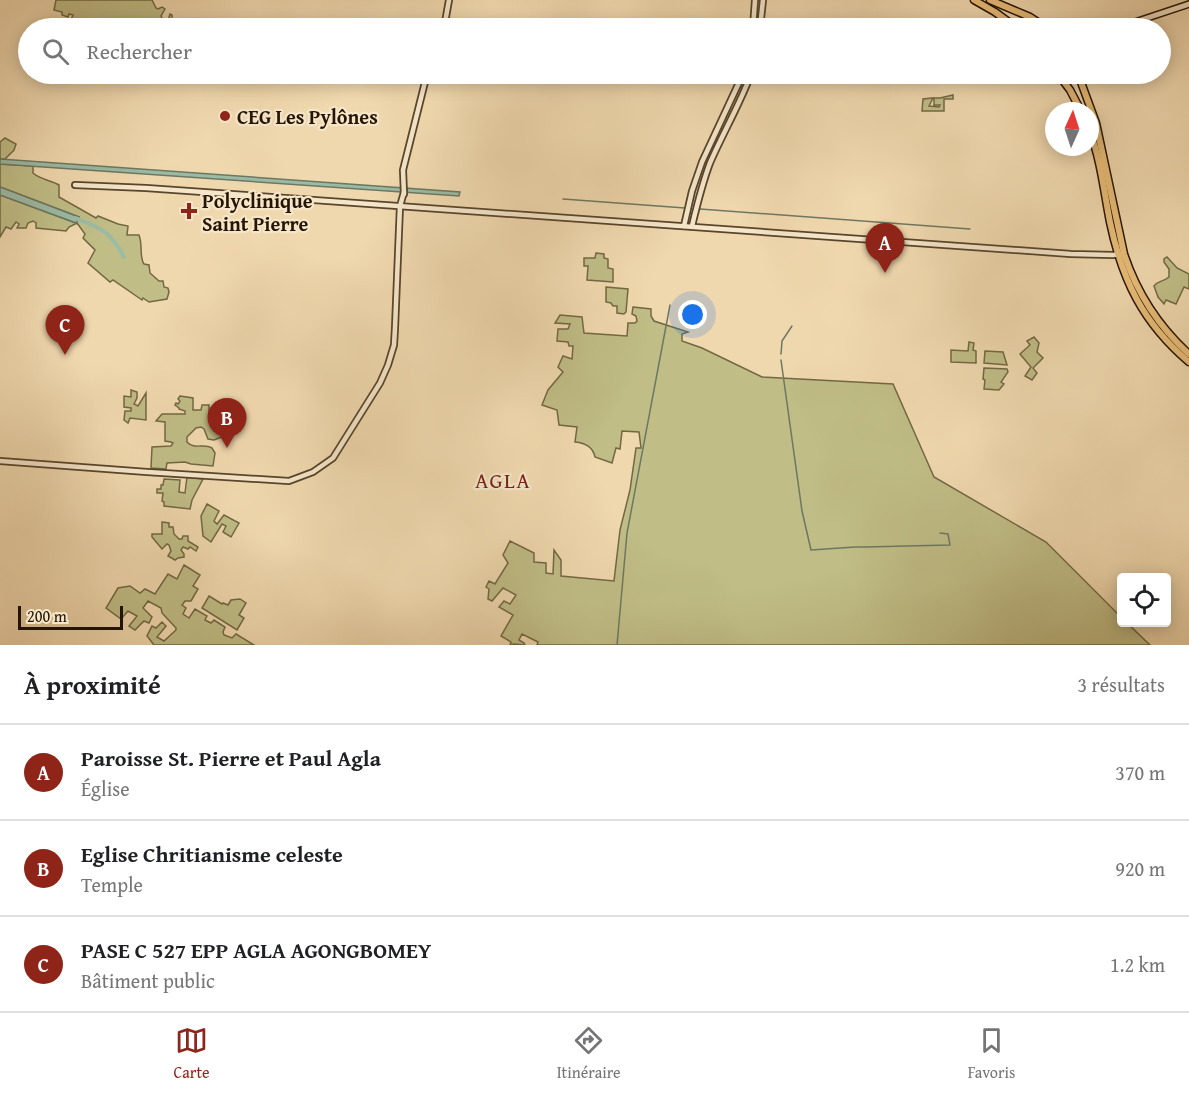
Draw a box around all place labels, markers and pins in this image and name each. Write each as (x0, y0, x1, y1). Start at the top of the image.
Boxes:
place label: CEG Les Pylônes (237, 102, 378, 131)
marker: CEG Les Pylônes (218, 109, 232, 123)
place label: Polyclinique Saint Pierre (202, 186, 313, 238)
marker: Polyclinique Saint Pierre (180, 202, 198, 220)
pin: A (866, 224, 904, 273)
pin: C (46, 306, 84, 355)
pin: B (208, 398, 246, 448)

